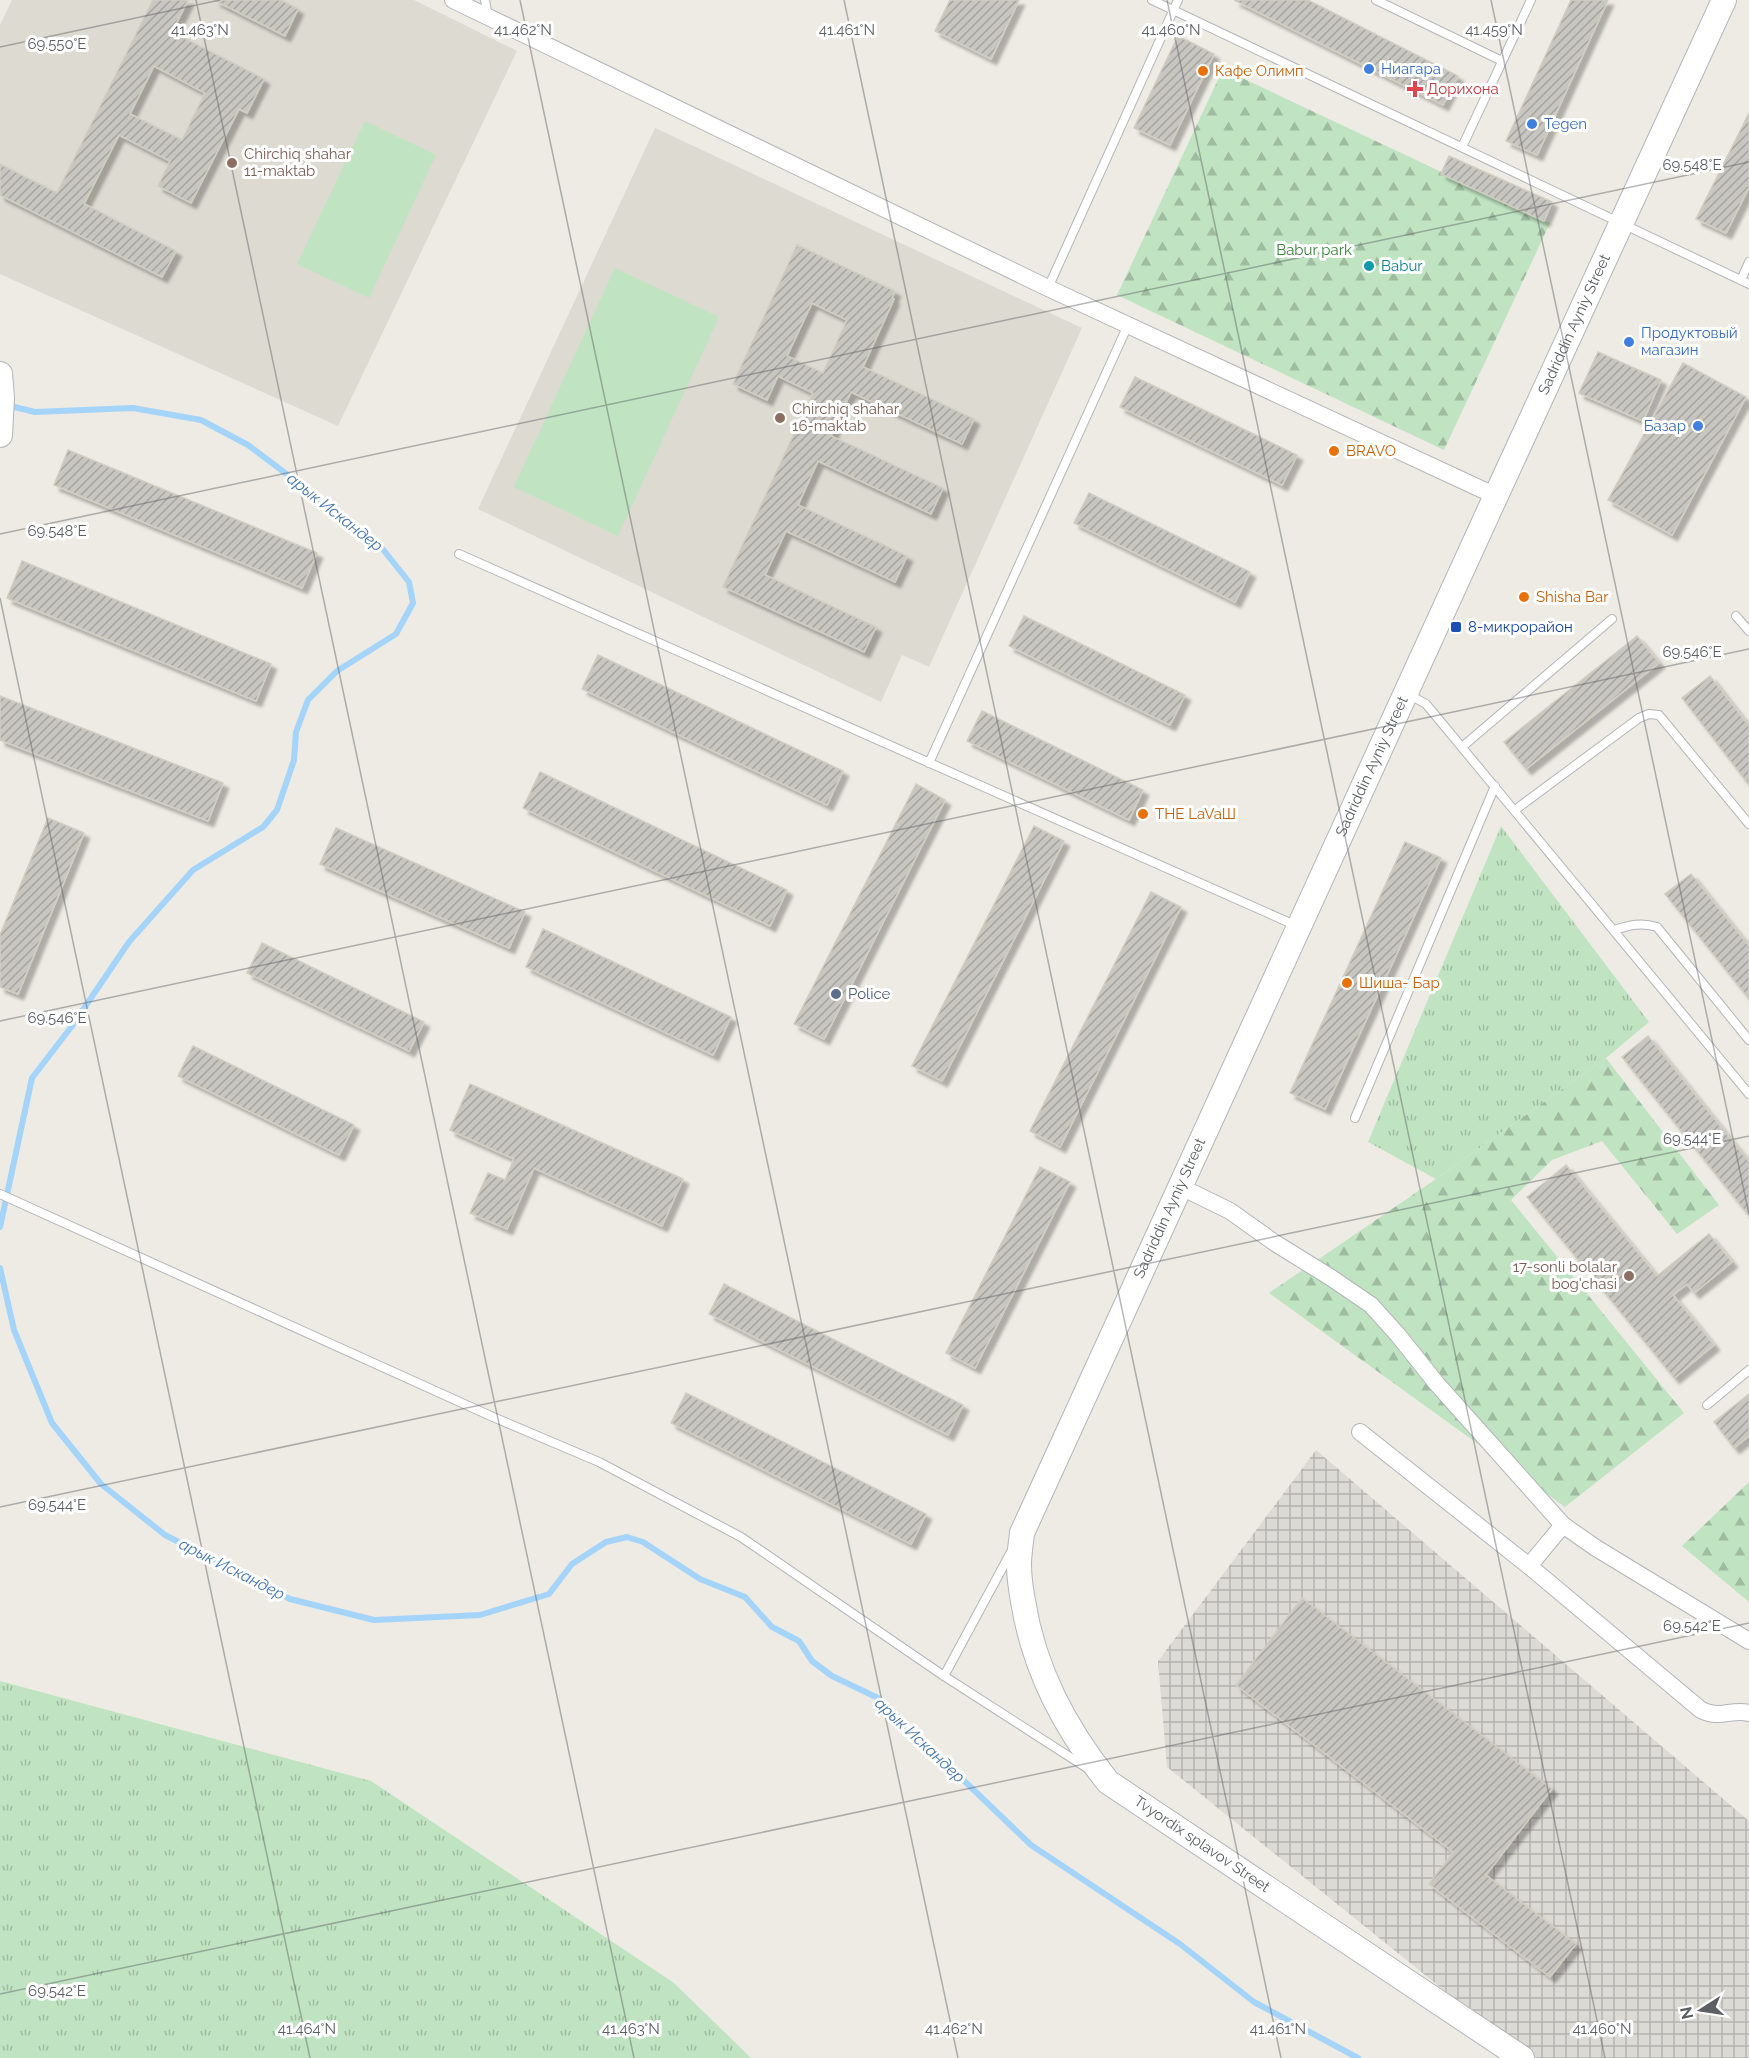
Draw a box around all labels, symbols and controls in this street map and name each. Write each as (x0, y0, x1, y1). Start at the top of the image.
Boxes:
text: 41.463°N (171, 21, 229, 39)
text: 41.462°N (494, 21, 552, 39)
text: 41.461°N (819, 21, 875, 39)
text: 41.460°N (1141, 21, 1201, 39)
text: 41.459°N (1465, 21, 1523, 39)
text: 69.550°E (27, 35, 87, 53)
place label: Ниагара (1381, 60, 1441, 78)
place label: Кафе Олимп (1215, 62, 1304, 80)
marker: Ниагара (1362, 62, 1376, 76)
marker: Кафе Олимп (1196, 64, 1210, 78)
place label: Дорихона (1427, 80, 1499, 98)
marker: Дорихона (1408, 82, 1422, 96)
place label: Tegen (1544, 115, 1587, 133)
marker: Tegen (1525, 117, 1539, 131)
place label: Chirchiq shahar 11-maktab (244, 145, 352, 180)
marker: Chirchiq shahar 11-maktab (225, 156, 239, 170)
text: 69.548°E (1662, 156, 1722, 174)
park label: Babur park (1276, 241, 1352, 259)
street label: Sadriddin Ayniy Street (1534, 251, 1614, 397)
place label: Babur (1381, 257, 1423, 275)
marker: Babur (1362, 259, 1376, 273)
place label: Продуктовый магазин (1641, 324, 1738, 359)
marker: Продуктовый магазин (1622, 335, 1636, 349)
place label: Chirchiq shahar 16-maktab (792, 400, 900, 435)
marker: Chirchiq shahar 16-maktab (773, 411, 787, 425)
place label: Базар (1644, 417, 1686, 435)
marker: Базар (1691, 419, 1705, 433)
place label: BRAVO (1346, 442, 1396, 460)
marker: BRAVO (1327, 444, 1341, 458)
water label: арык Искандер (283, 469, 387, 555)
text: 69.548°E (27, 522, 87, 540)
place label: Shisha Bar (1536, 588, 1609, 606)
marker: Shisha Bar (1517, 590, 1531, 604)
place label: 8-микрорайон (1468, 618, 1573, 636)
marker: 8-микрорайон (1449, 620, 1463, 634)
text: 69.546°E (1662, 643, 1722, 661)
street label: Sadriddin Ayniy Street (1332, 693, 1412, 839)
place label: THE LaVaШ (1155, 805, 1236, 823)
marker: THE LaVaШ (1136, 807, 1150, 821)
place label: Шиша- Бар (1359, 974, 1440, 992)
marker: Шиша- Бар (1340, 976, 1354, 990)
place label: Police (848, 985, 891, 1003)
marker: Police (829, 987, 843, 1001)
text: 69.546°E (27, 1009, 87, 1027)
text: 69.544°E (1663, 1130, 1721, 1148)
street label: Sadriddin Ayniy Street (1130, 1135, 1209, 1281)
place label: 17-sonli bolalar bog'chasi (1513, 1258, 1618, 1293)
marker: 17-sonli bolalar bog'chasi (1622, 1269, 1636, 1283)
text: 69.544°E (28, 1496, 86, 1514)
water label: арык Искандер (176, 1534, 288, 1604)
text: 69.542°E (1663, 1617, 1721, 1635)
water label: арык Искандер (871, 1693, 969, 1787)
street label: Tvyordix splavov Street (1131, 1792, 1273, 1896)
north arrow (1671, 1980, 1731, 2040)
text: 69.542°E (28, 1982, 86, 2000)
text: N (1676, 2005, 1697, 2021)
text: 41.464°N (278, 2020, 336, 2038)
text: 41.463°N (602, 2020, 660, 2038)
text: 41.462°N (925, 2020, 983, 2038)
text: 41.461°N (1250, 2020, 1306, 2038)
text: 41.460°N (1572, 2020, 1632, 2038)

